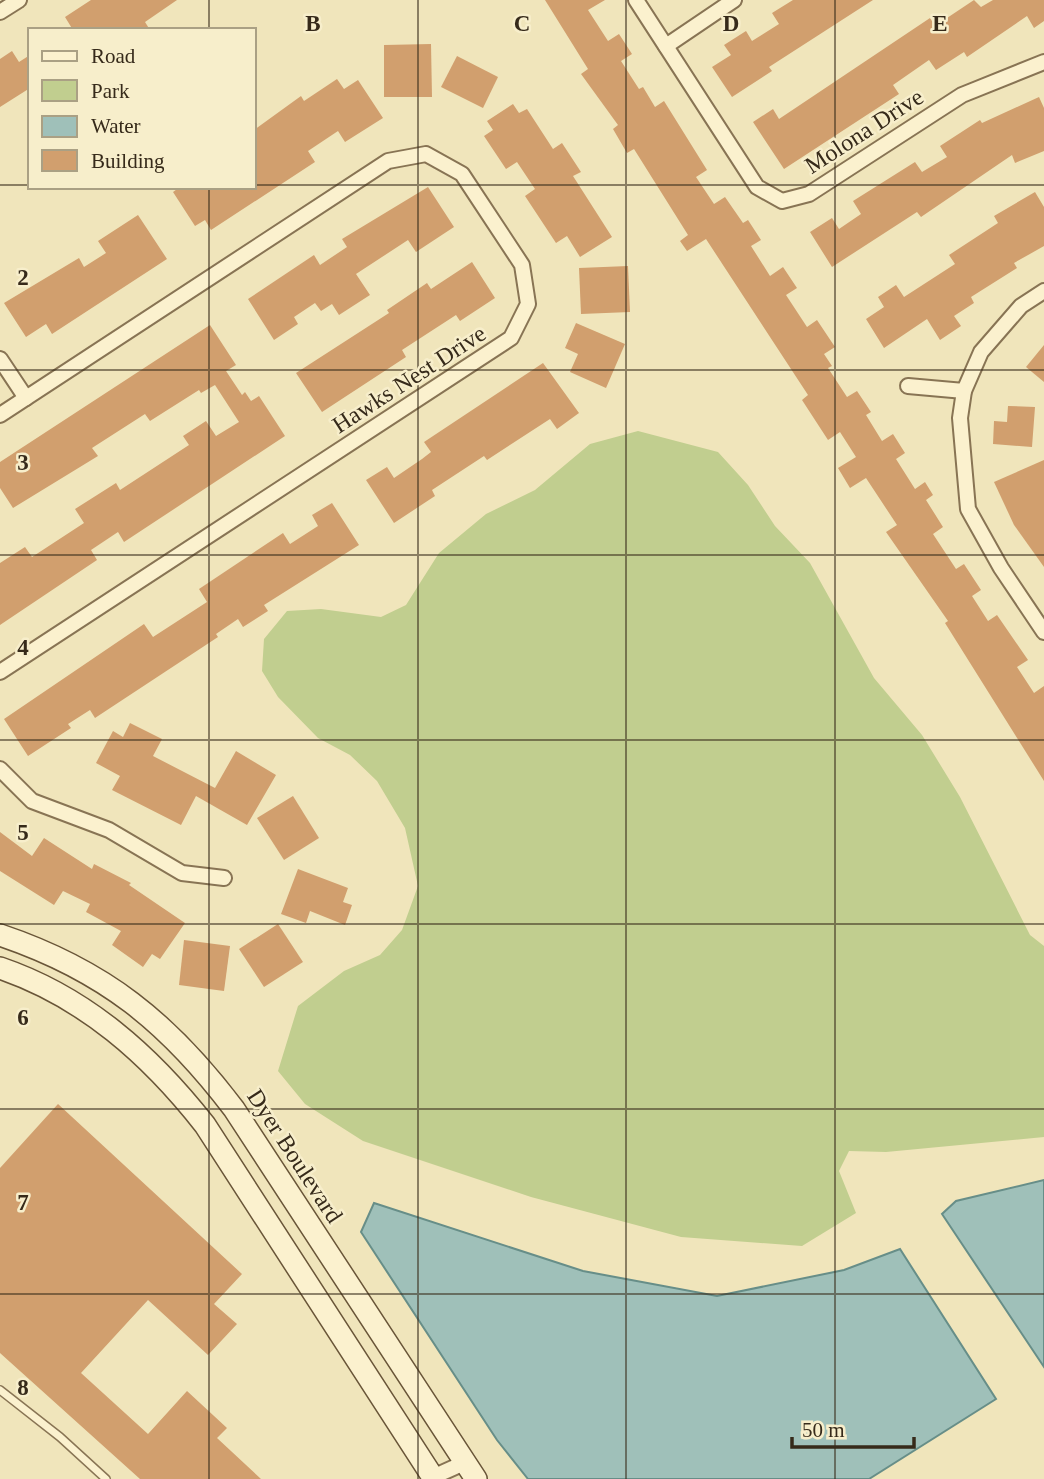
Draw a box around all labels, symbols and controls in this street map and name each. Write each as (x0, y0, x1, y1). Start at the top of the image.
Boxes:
text: B (305, 11, 321, 36)
text: C (514, 11, 530, 36)
text: D (723, 11, 739, 36)
text: E (932, 11, 948, 36)
legend (28, 28, 256, 189)
text: Road (91, 44, 136, 68)
text: Park (91, 79, 130, 103)
street label: Molona Drive (800, 83, 928, 179)
text: Water (91, 114, 141, 138)
text: Building (91, 149, 165, 173)
text: 2 (17, 265, 29, 290)
street label: Hawks Nest Drive (328, 320, 490, 438)
text: 3 (17, 450, 29, 475)
text: 4 (17, 635, 29, 660)
text: 5 (17, 820, 29, 845)
text: 6 (17, 1005, 29, 1030)
street label: Dyer Boulevard (242, 1084, 348, 1228)
text: 7 (17, 1190, 29, 1215)
text: 8 (17, 1375, 29, 1400)
scale bar (792, 1406, 914, 1450)
text: 50 m (802, 1418, 845, 1442)

